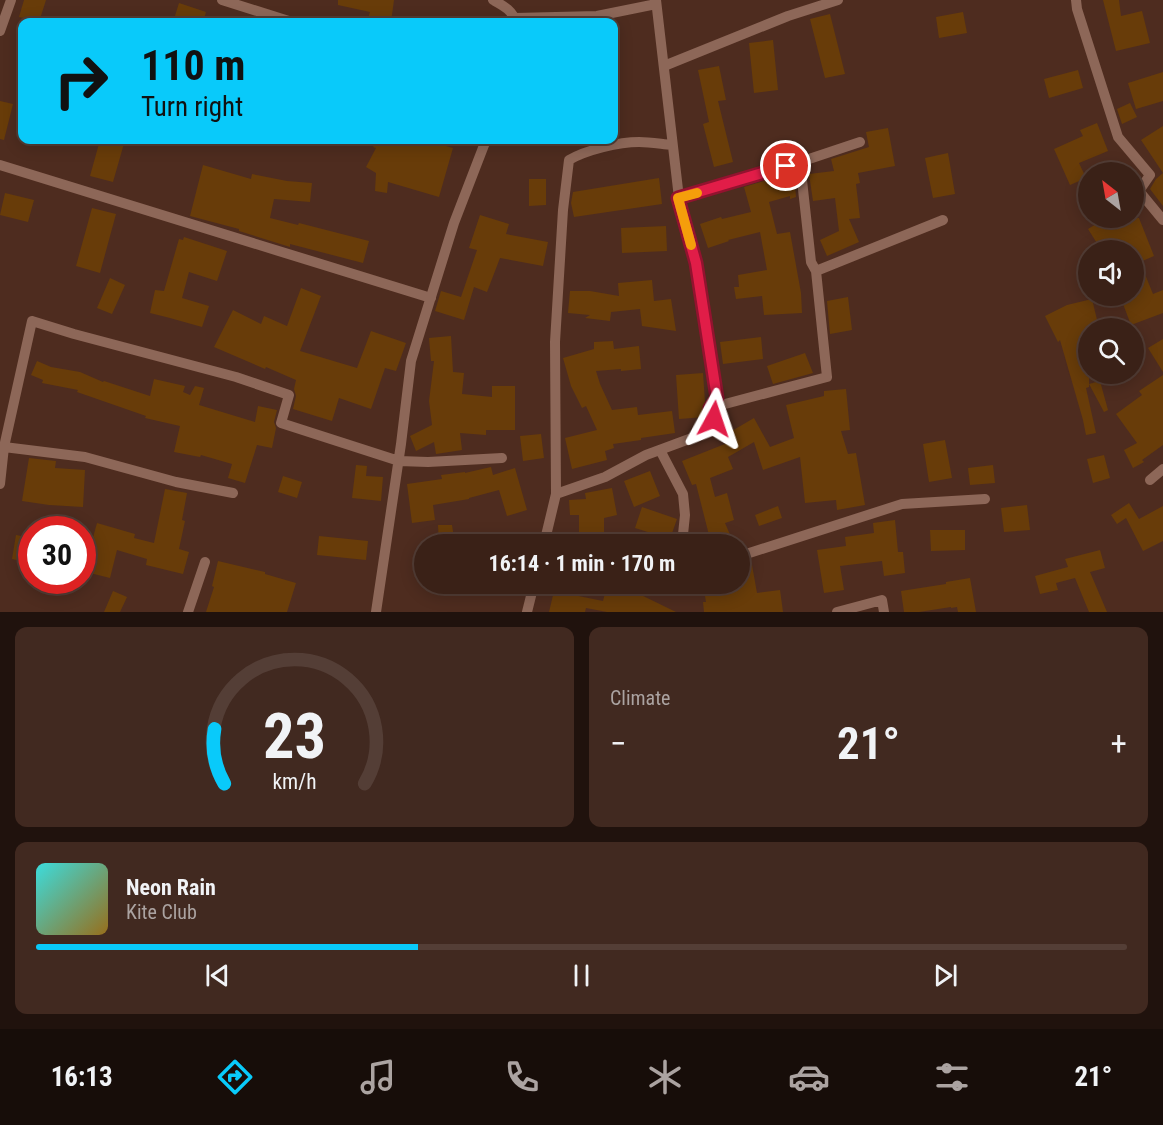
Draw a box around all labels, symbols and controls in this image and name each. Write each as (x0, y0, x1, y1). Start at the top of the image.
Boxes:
text: 110 m (141, 41, 246, 90)
icon: right (42, 42, 120, 120)
text: Turn right (141, 91, 243, 123)
pin (760, 140, 811, 191)
icon: arrive (769, 149, 802, 182)
north arrow (1078, 162, 1144, 228)
map controls (1078, 162, 1144, 384)
button: sound (1078, 240, 1144, 306)
button: search (1078, 318, 1144, 384)
position arrow (682, 387, 746, 451)
speed limit sign: 30 (18, 516, 96, 594)
text: 16:14 · 1 min · 170 m (489, 551, 675, 576)
text: Climate (610, 686, 670, 710)
text: 23 (263, 700, 326, 773)
text: 21° (837, 717, 900, 770)
text: − (610, 724, 627, 763)
text: + (1111, 724, 1127, 763)
text: km/h (272, 769, 317, 794)
text: Neon Rain (126, 875, 216, 900)
text: Kite Club (126, 900, 197, 924)
icon: previous (201, 959, 234, 992)
icon: pause (565, 959, 598, 992)
icon: next (929, 959, 962, 992)
icon: directions (214, 1056, 256, 1098)
icon: music (357, 1056, 399, 1098)
icon: phone (501, 1056, 543, 1098)
icon: climate (644, 1056, 686, 1098)
icon: car (788, 1056, 830, 1098)
icon: filters (931, 1056, 973, 1098)
text: 16:13 (51, 1061, 113, 1093)
text: 21° (1074, 1061, 1112, 1093)

